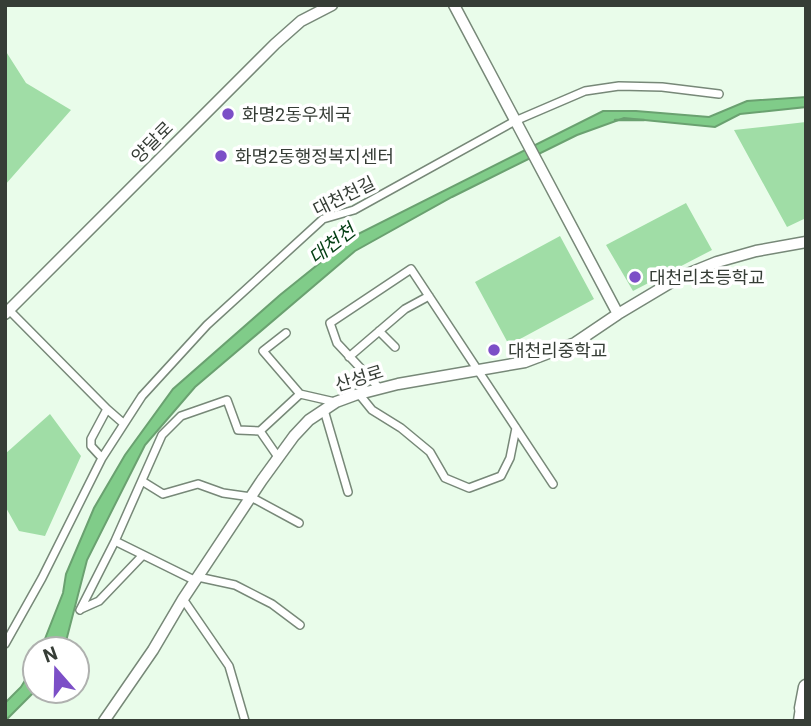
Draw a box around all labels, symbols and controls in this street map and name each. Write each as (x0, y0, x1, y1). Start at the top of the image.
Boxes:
place label: 화명2동우체국 (242, 104, 351, 125)
marker: 화명2동우체국 (220, 106, 236, 122)
street label: 양달로 (127, 117, 177, 167)
place label: 화명2동행정복지센터 (235, 146, 394, 167)
marker: 화명2동행정복지센터 (213, 148, 229, 164)
street label: 대천천길 (310, 172, 378, 220)
water label: 대천천 (304, 218, 361, 269)
place label: 대천리초등학교 (649, 267, 765, 288)
marker: 대천리초등학교 (627, 269, 643, 285)
place label: 대천리중학교 (508, 340, 607, 361)
marker: 대천리중학교 (486, 342, 502, 358)
street label: 산성로 (332, 361, 386, 395)
north arrow (21, 635, 91, 705)
text: N (40, 641, 61, 668)

